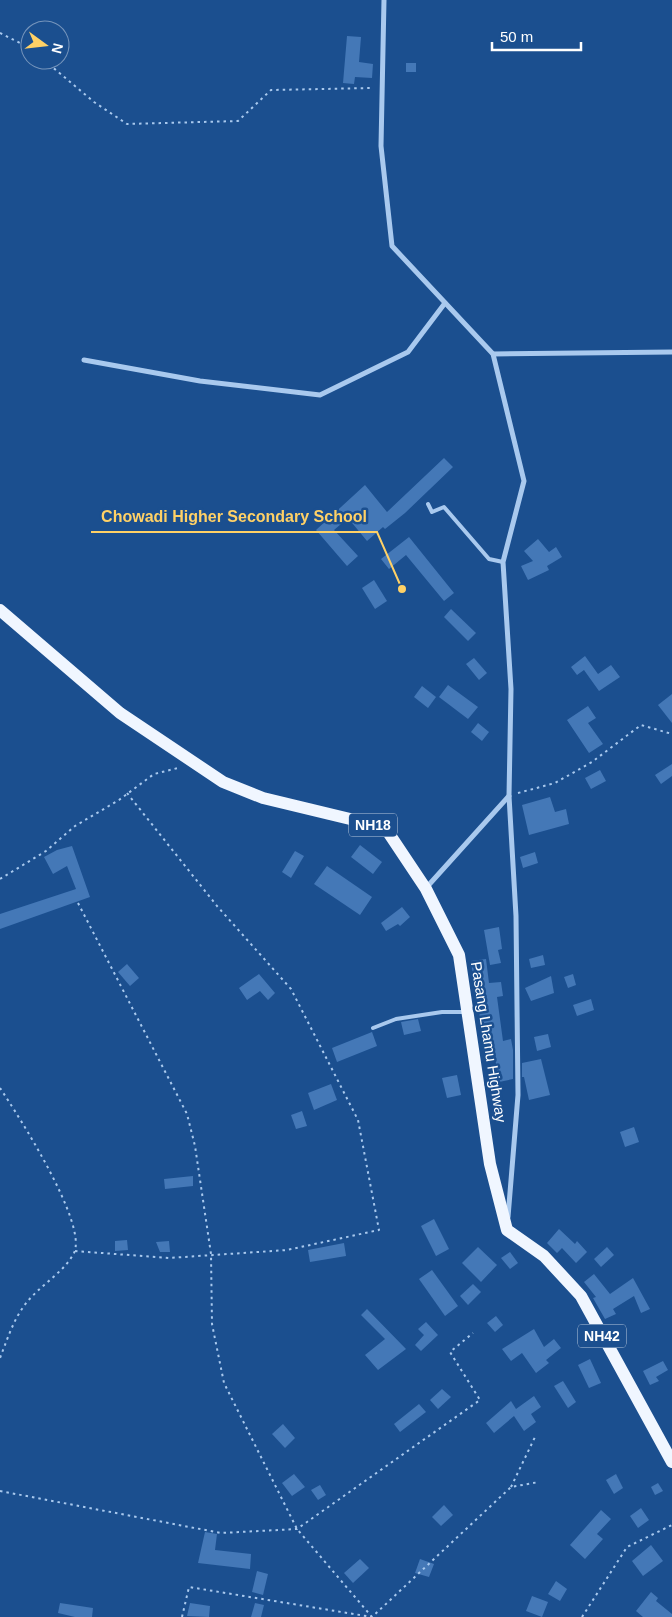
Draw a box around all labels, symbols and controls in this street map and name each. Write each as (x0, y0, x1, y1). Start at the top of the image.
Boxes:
north arrow (20, 20, 70, 70)
scale bar (492, 20, 581, 52)
text: 50 m (500, 28, 533, 45)
text: N (49, 41, 67, 55)
callout: Chowadi Higher Secondary School (91, 501, 377, 532)
text: Chowadi Higher Secondary School (101, 508, 367, 525)
road number: NH18 (349, 814, 397, 836)
street label: Pasang Lhamu Highway (468, 960, 510, 1124)
road number: NH42 (578, 1324, 626, 1348)

